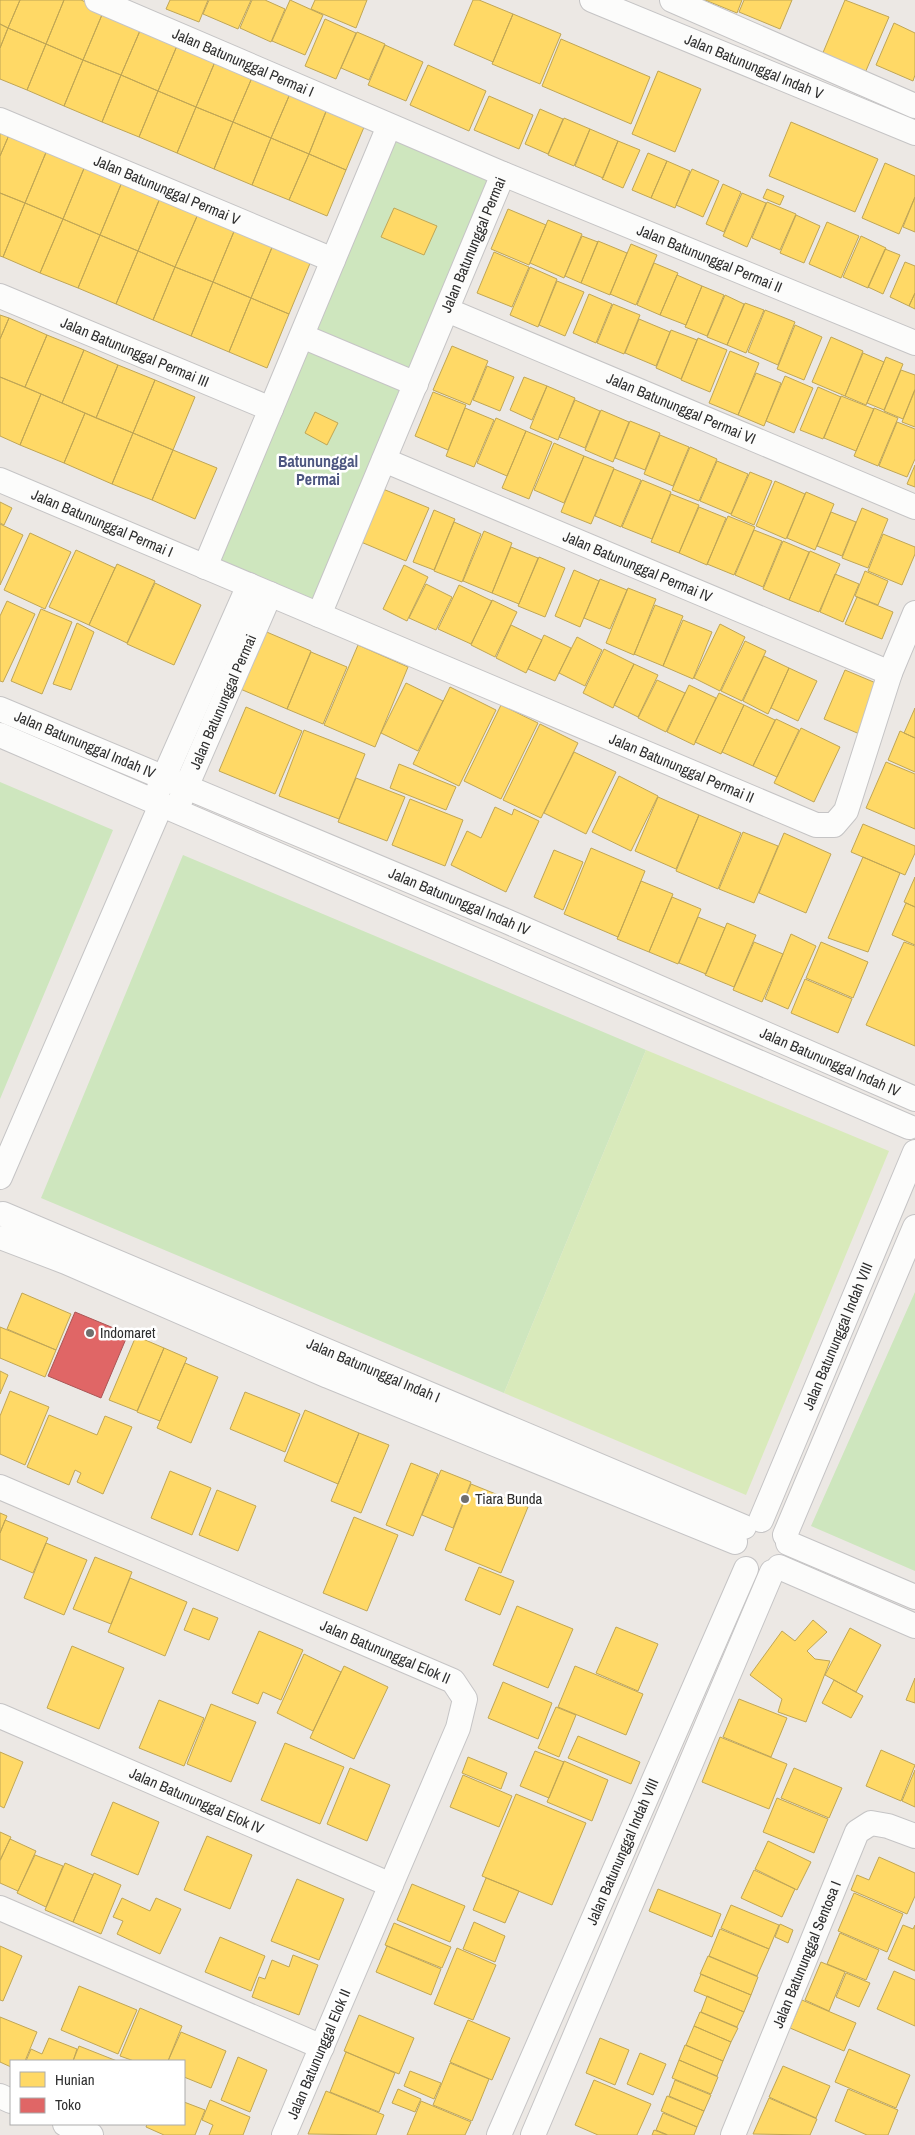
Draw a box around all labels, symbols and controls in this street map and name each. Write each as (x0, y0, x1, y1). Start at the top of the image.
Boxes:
street label: Jalan Batununggal Permai I (169, 23, 317, 102)
street label: Jalan Batununggal Indah V (682, 28, 827, 104)
street label: Jalan Batununggal Permai V (91, 150, 244, 230)
street label: Jalan Batununggal Permai (435, 174, 511, 316)
street label: Jalan Batununggal Permai II (634, 219, 786, 297)
street label: Jalan Batununggal Permai III (58, 311, 212, 392)
street label: Jalan Batununggal Permai VI (603, 367, 759, 449)
district label: Batununggal Permai (278, 450, 358, 490)
street label: Jalan Batununggal Permai I (28, 484, 176, 562)
street label: Jalan Batununggal Permai IV (560, 525, 716, 607)
street label: Jalan Batununggal Permai (184, 631, 261, 772)
street label: Jalan Batununggal Indah IV (11, 705, 160, 783)
street label: Jalan Batununggal Permai II (606, 728, 757, 808)
street label: Jalan Batununggal Indah IV (386, 862, 534, 940)
street label: Jalan Batununggal Indah IV (757, 1022, 904, 1102)
street label: Jalan Batununggal Indah VIII (797, 1259, 878, 1413)
place label: Indomaret (100, 1322, 156, 1343)
marker: Indomaret (84, 1327, 96, 1339)
street label: Jalan Batununggal Indah I (304, 1332, 443, 1407)
place label: Tiara Bunda (475, 1488, 543, 1509)
marker: Tiara Bunda (459, 1493, 471, 1505)
street label: Jalan Batununggal Elok II (317, 1614, 454, 1689)
street label: Jalan Batununggal Elok IV (126, 1762, 268, 1839)
street label: Jalan Batununggal Indah VIII (581, 1775, 663, 1928)
street label: Jalan Batununggal Sentosa I (767, 1878, 846, 2031)
street label: Jalan Batununggal Elok II (282, 1985, 355, 2122)
legend (10, 2060, 185, 2125)
text: Hunian (55, 2069, 95, 2090)
text: Toko (55, 2094, 81, 2115)

